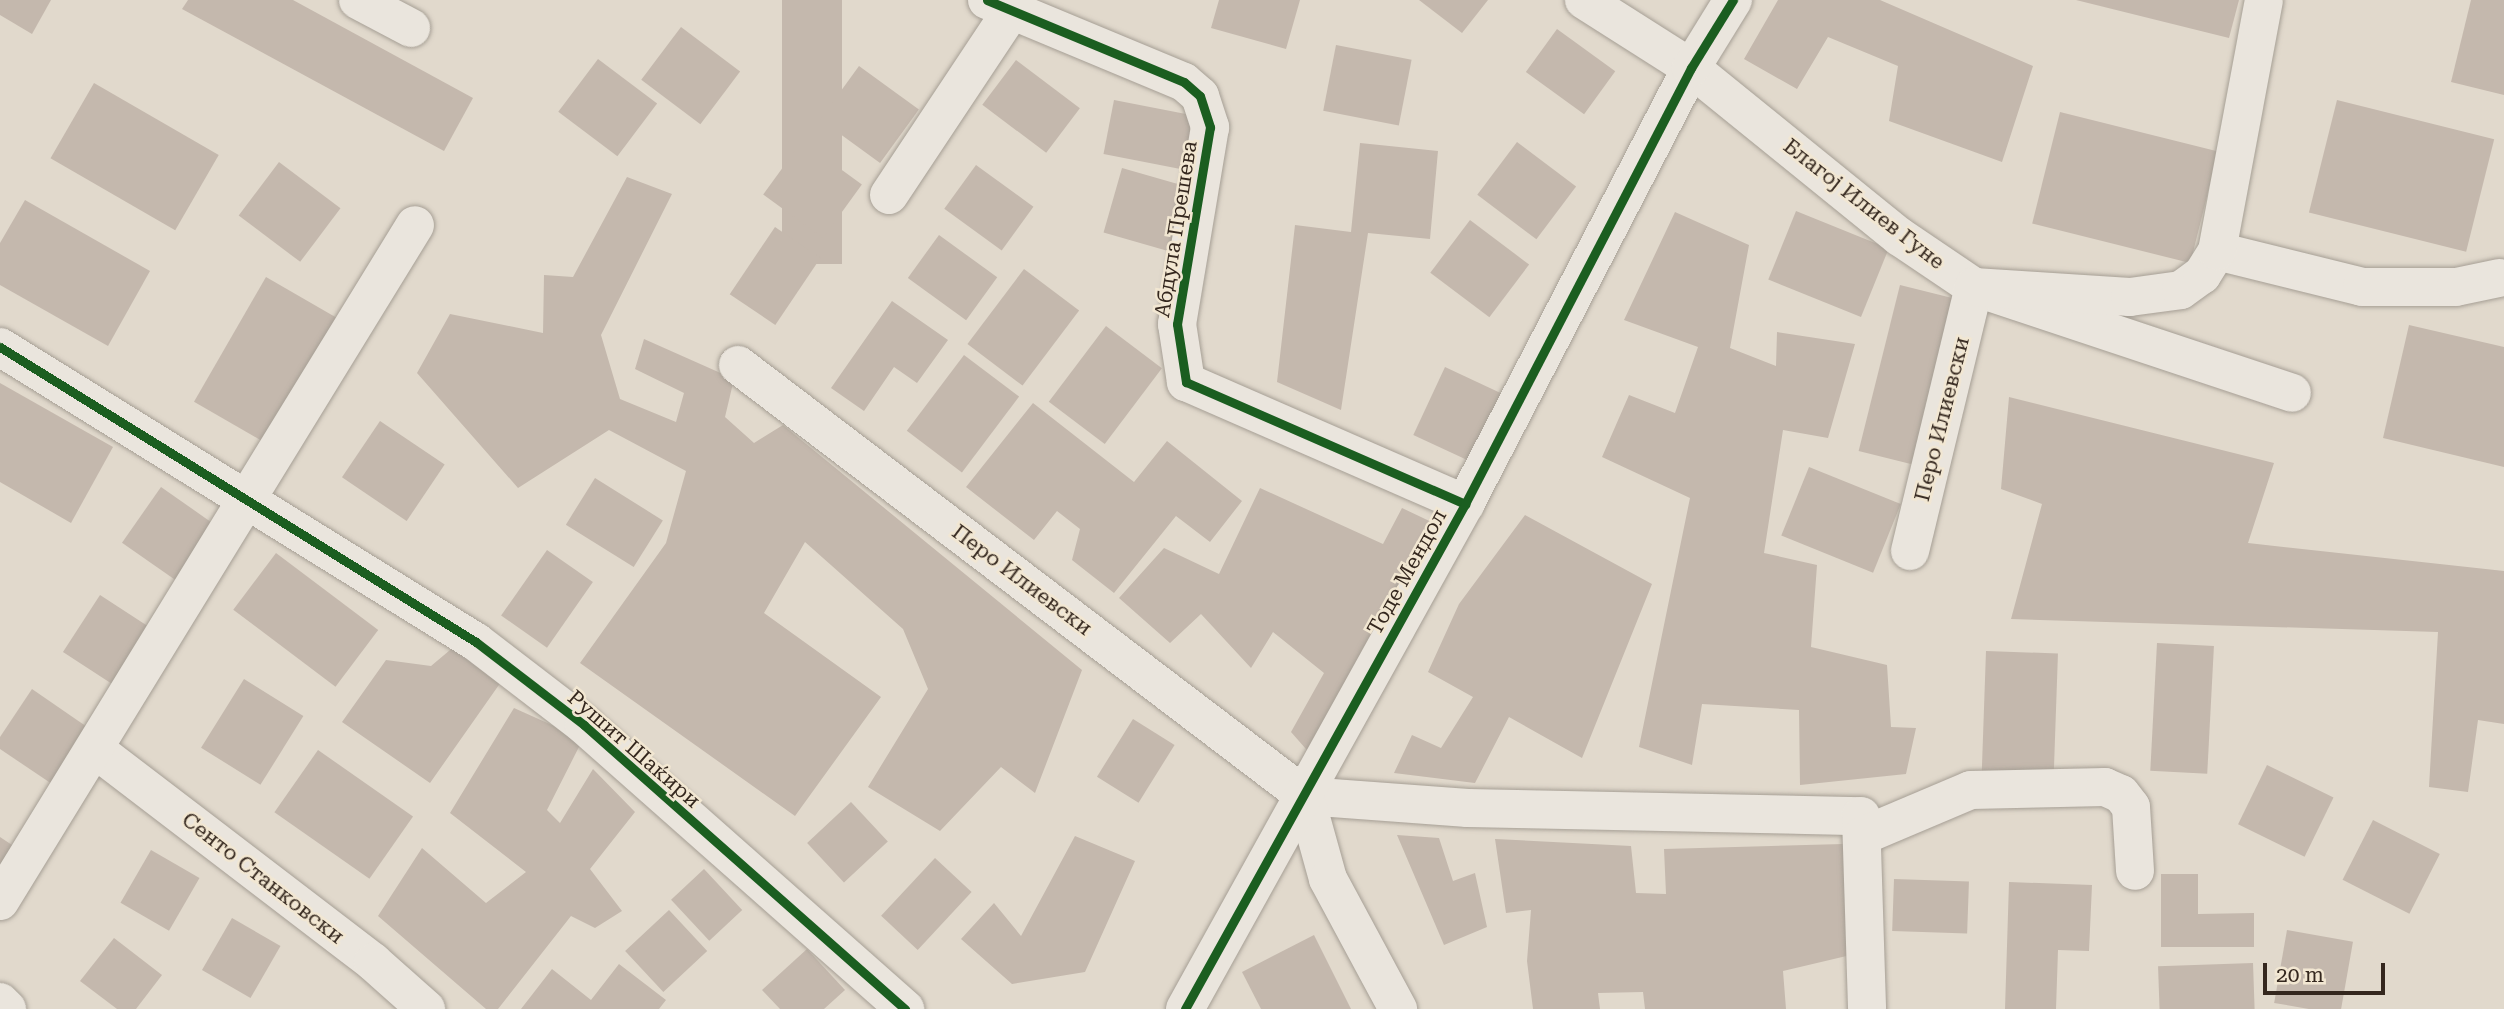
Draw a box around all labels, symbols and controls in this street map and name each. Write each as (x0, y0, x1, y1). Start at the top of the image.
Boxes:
street label: Благој Илиев Гуне (1778, 133, 1950, 275)
street label: Абдула Прешева (1150, 139, 1202, 319)
street label: Перо Илиевски (1909, 334, 1975, 504)
street label: Тоде Мендол (1362, 505, 1452, 639)
street label: Перо Илиевски (947, 519, 1097, 641)
street label: Рушит Шаќири (563, 685, 705, 813)
street label: Сенто Станковски (177, 807, 349, 949)
scale bar (2266, 950, 2388, 994)
text: 20 m (2276, 963, 2324, 987)

